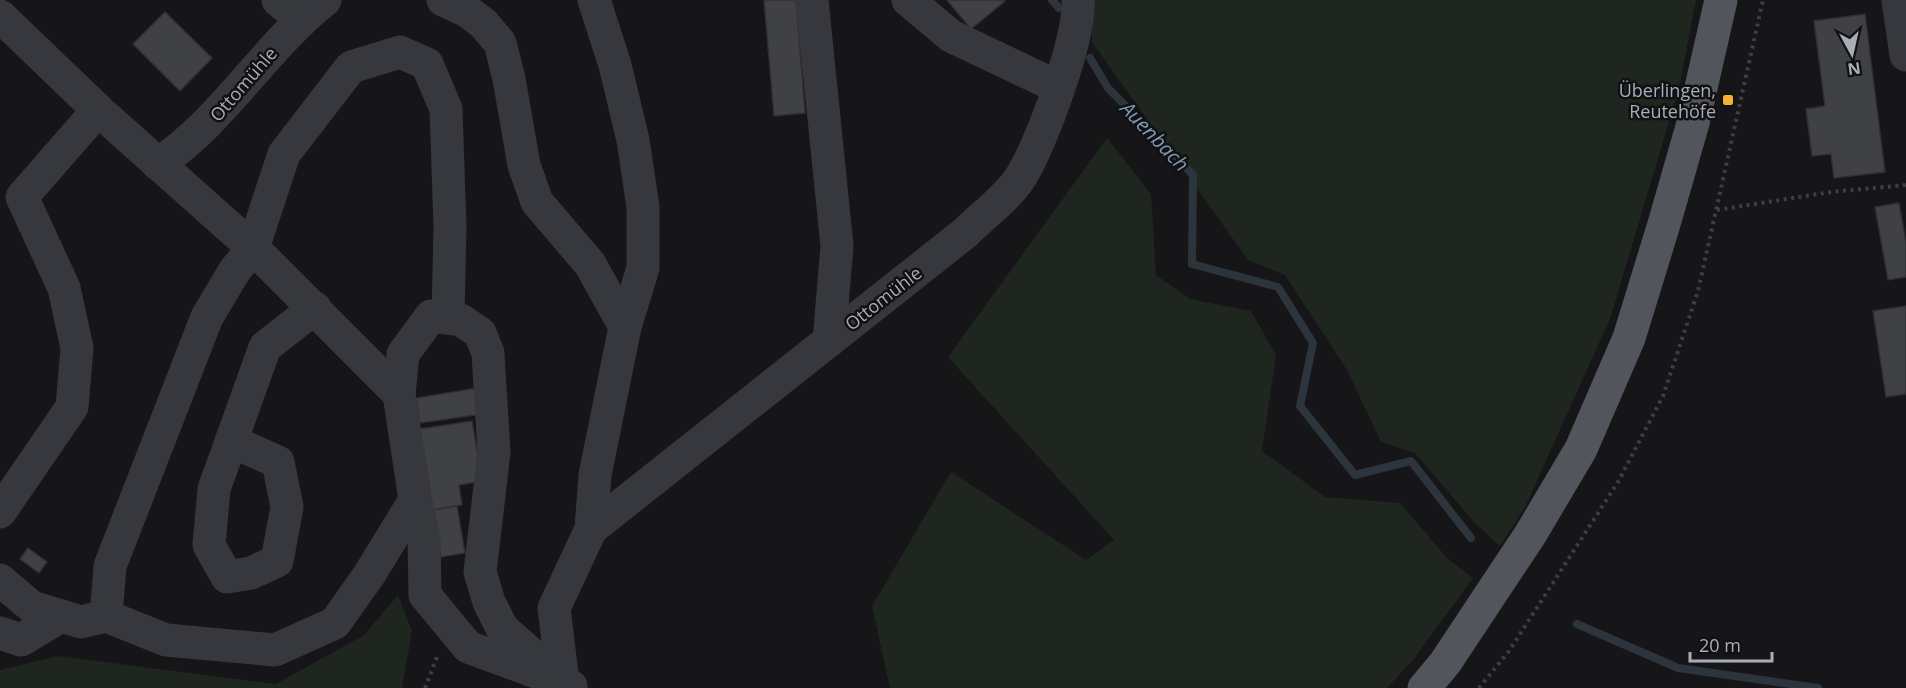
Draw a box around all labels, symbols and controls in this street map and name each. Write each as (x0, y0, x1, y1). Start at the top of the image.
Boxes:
north arrow (1822, 24, 1882, 84)
street label: Ottomühle (204, 42, 282, 126)
text: N (1846, 57, 1862, 81)
place label: Überlingen, Reutehöfe (1619, 78, 1716, 123)
marker: Überlingen, Reutehöfe (1721, 93, 1735, 107)
water label: Auenbach (1113, 94, 1195, 177)
street label: Ottomühle (840, 261, 926, 335)
scale bar (1690, 625, 1772, 663)
text: 20 m (1699, 633, 1741, 657)

